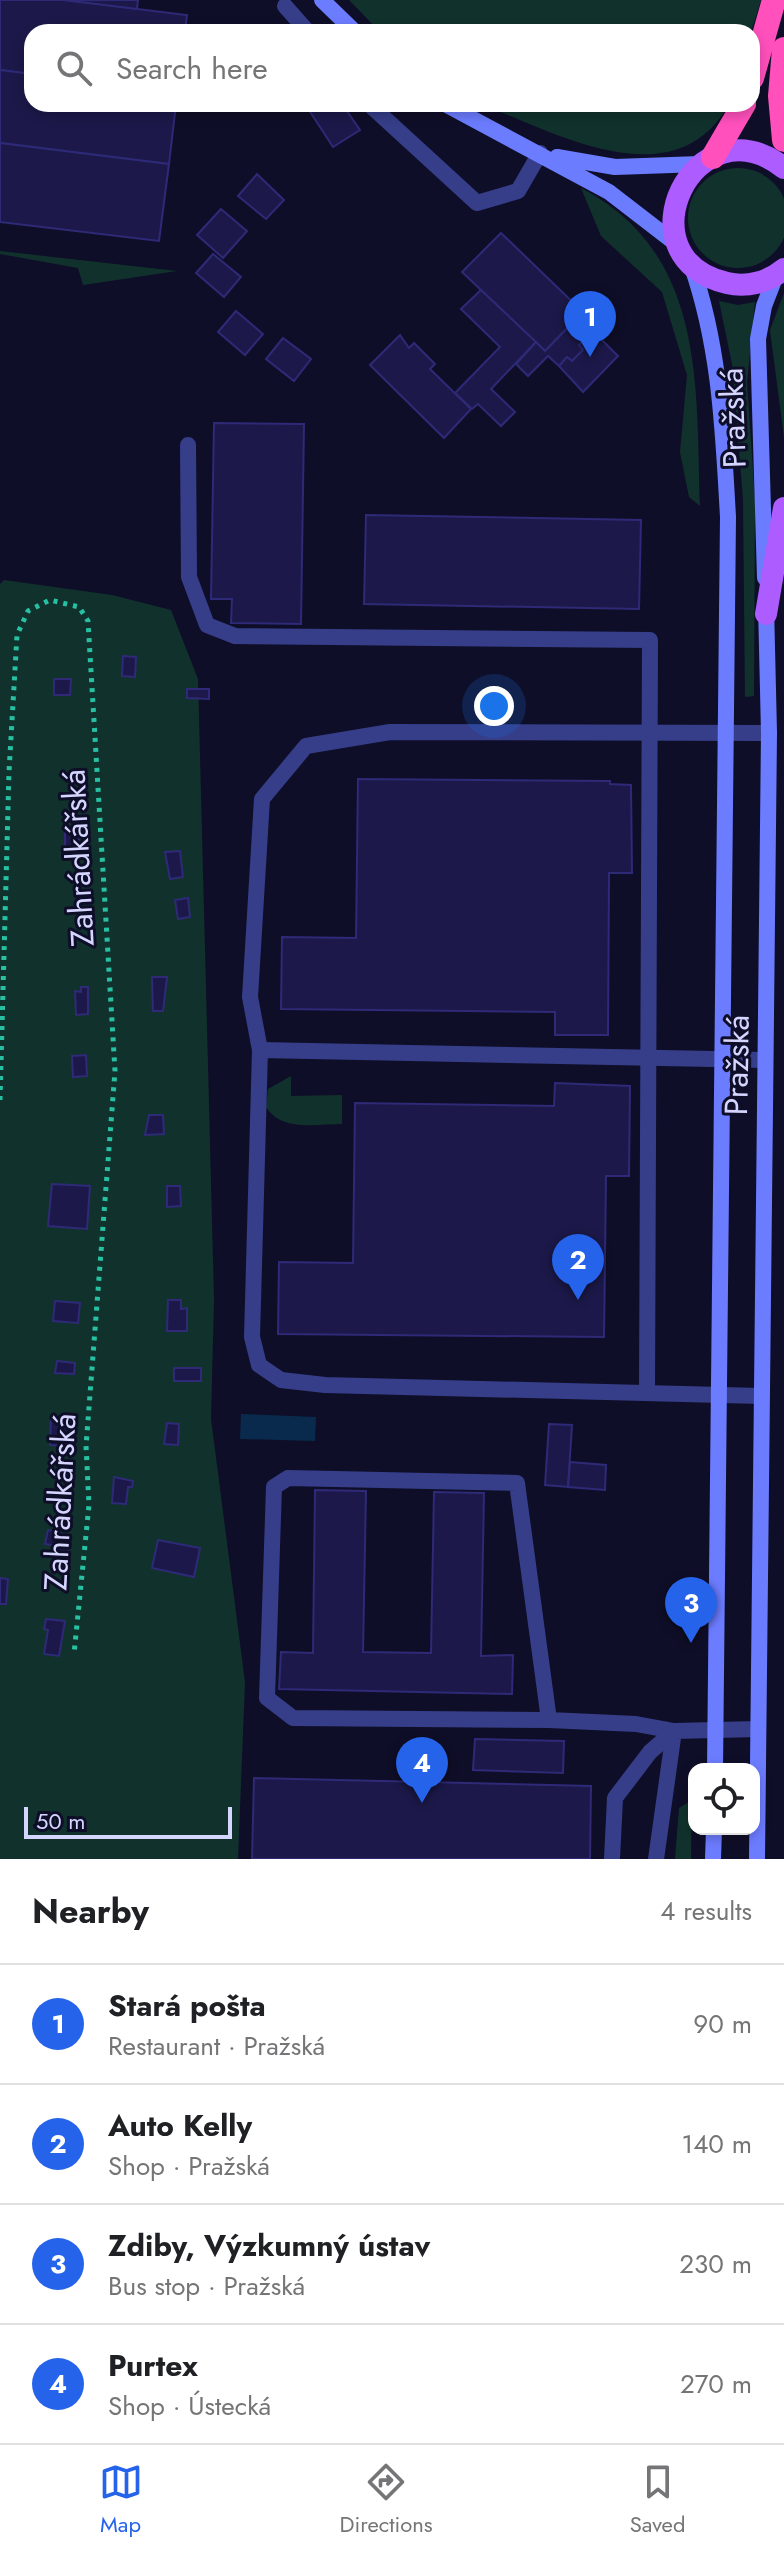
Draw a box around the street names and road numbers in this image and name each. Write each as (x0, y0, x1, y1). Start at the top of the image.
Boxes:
street label: Pražská (708, 367, 758, 469)
street label: Zahrádkářská (50, 768, 106, 948)
street label: Pražská (713, 1014, 761, 1116)
street label: Zahrádkářská (32, 1412, 88, 1592)

